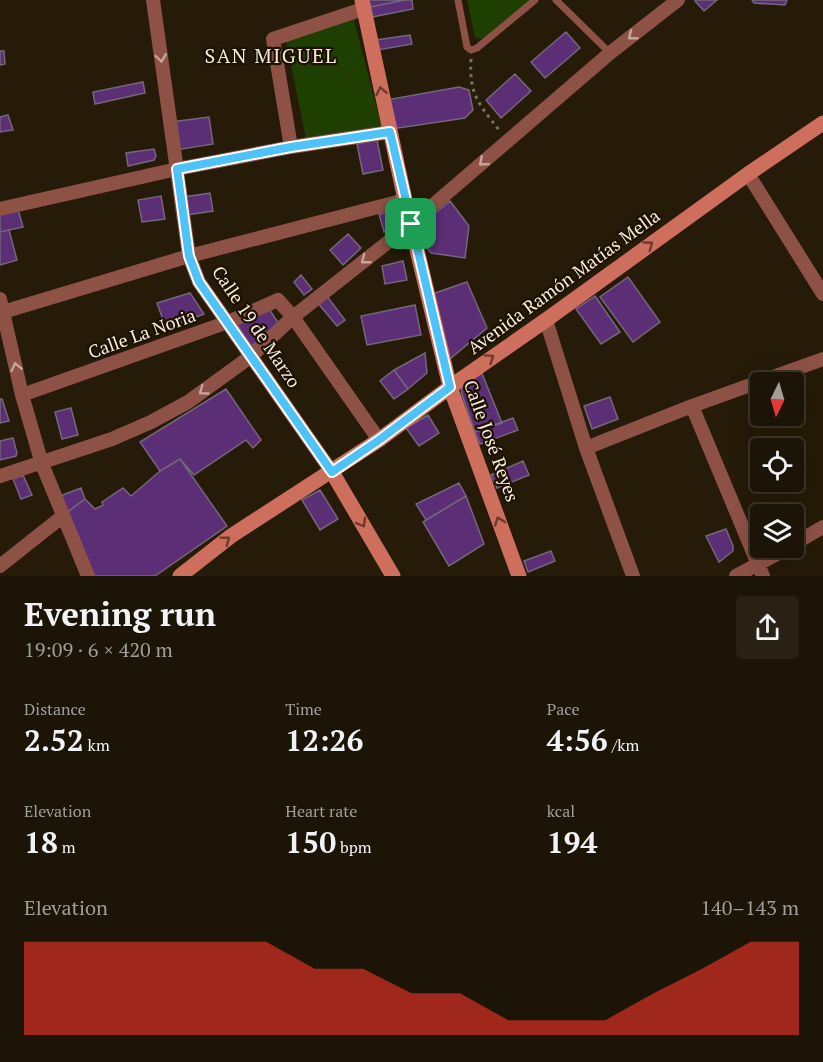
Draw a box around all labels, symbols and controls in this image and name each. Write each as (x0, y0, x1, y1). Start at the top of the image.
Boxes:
one-way arrow (628, 29, 639, 40)
district label: SAN MIGUEL (204, 42, 338, 69)
one-way arrow (154, 53, 166, 63)
one-way arrow (375, 86, 388, 96)
one-way arrow (479, 155, 490, 166)
pin (385, 198, 436, 249)
street label: Avenida Ramón Matías Mella (462, 203, 664, 359)
icon: arrive (394, 207, 427, 240)
one-way arrow (643, 241, 654, 252)
one-way arrow (361, 253, 372, 264)
street label: Calle 19 de Marzo (207, 261, 307, 392)
street label: Calle La Noria (85, 302, 199, 364)
one-way arrow (484, 354, 495, 365)
one-way arrow (10, 362, 23, 372)
north arrow (750, 372, 804, 426)
map controls (750, 372, 804, 558)
street label: Calle José Reyes (459, 377, 525, 505)
one-way arrow (198, 384, 209, 395)
button: locate (750, 438, 804, 492)
button: layers (750, 504, 804, 558)
one-way arrow (494, 516, 507, 527)
one-way arrow (354, 517, 366, 527)
one-way arrow (220, 537, 231, 548)
text: Evening run (24, 592, 216, 635)
button: share (736, 596, 799, 659)
text: 19:09 · 6 × 420 m (24, 636, 173, 663)
text: Distance (24, 698, 86, 720)
text: Time (285, 698, 322, 720)
text: Pace (547, 698, 579, 720)
text: 2.52 (24, 720, 84, 760)
text: 12:26 (285, 720, 363, 760)
text: 4:56 (547, 720, 608, 760)
text: km (84, 734, 110, 756)
text: /km (608, 734, 639, 756)
text: Elevation (24, 800, 91, 822)
text: Heart rate (285, 800, 357, 822)
text: kcal (547, 800, 575, 822)
text: 18 (24, 822, 58, 862)
text: 150 (285, 822, 336, 862)
text: 194 (547, 822, 598, 862)
text: m (58, 836, 76, 858)
text: bpm (336, 836, 372, 858)
text: Elevation (24, 894, 108, 921)
text: 140–143 m (700, 894, 799, 921)

